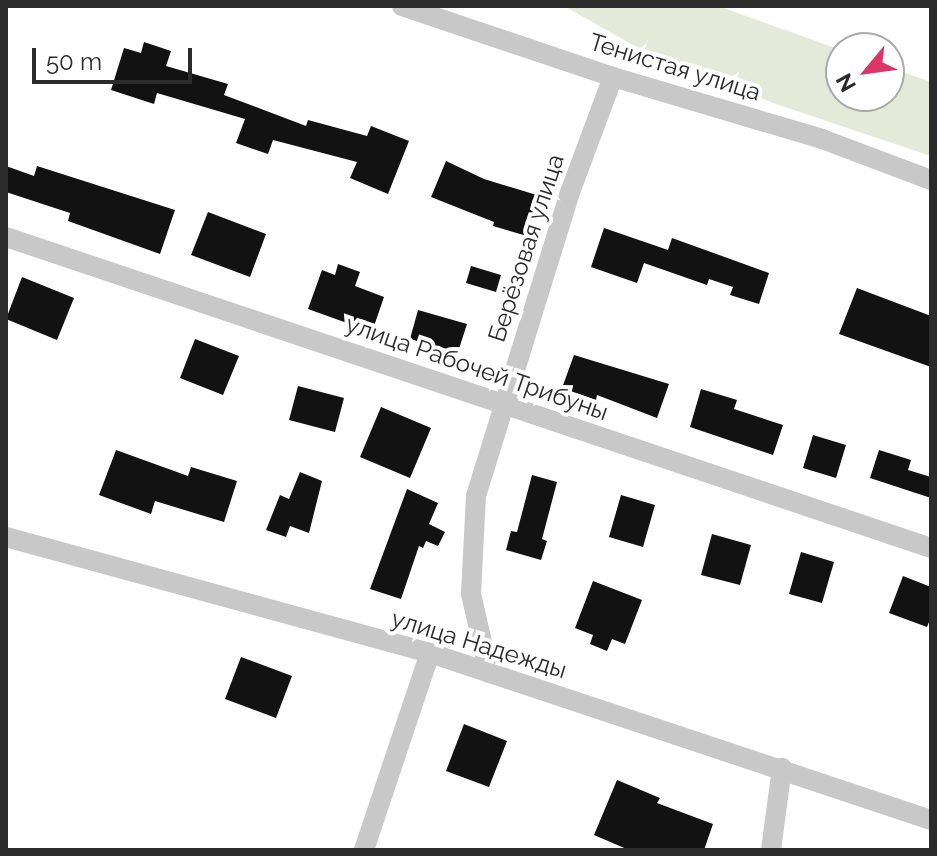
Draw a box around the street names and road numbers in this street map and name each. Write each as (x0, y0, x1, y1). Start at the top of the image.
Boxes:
street label: Тенистая улица (586, 27, 764, 107)
street label: Берёзовая улица (482, 150, 570, 346)
street label: улица Рабочей Трибуны (342, 309, 612, 427)
street label: улица Надежды (388, 604, 570, 684)

